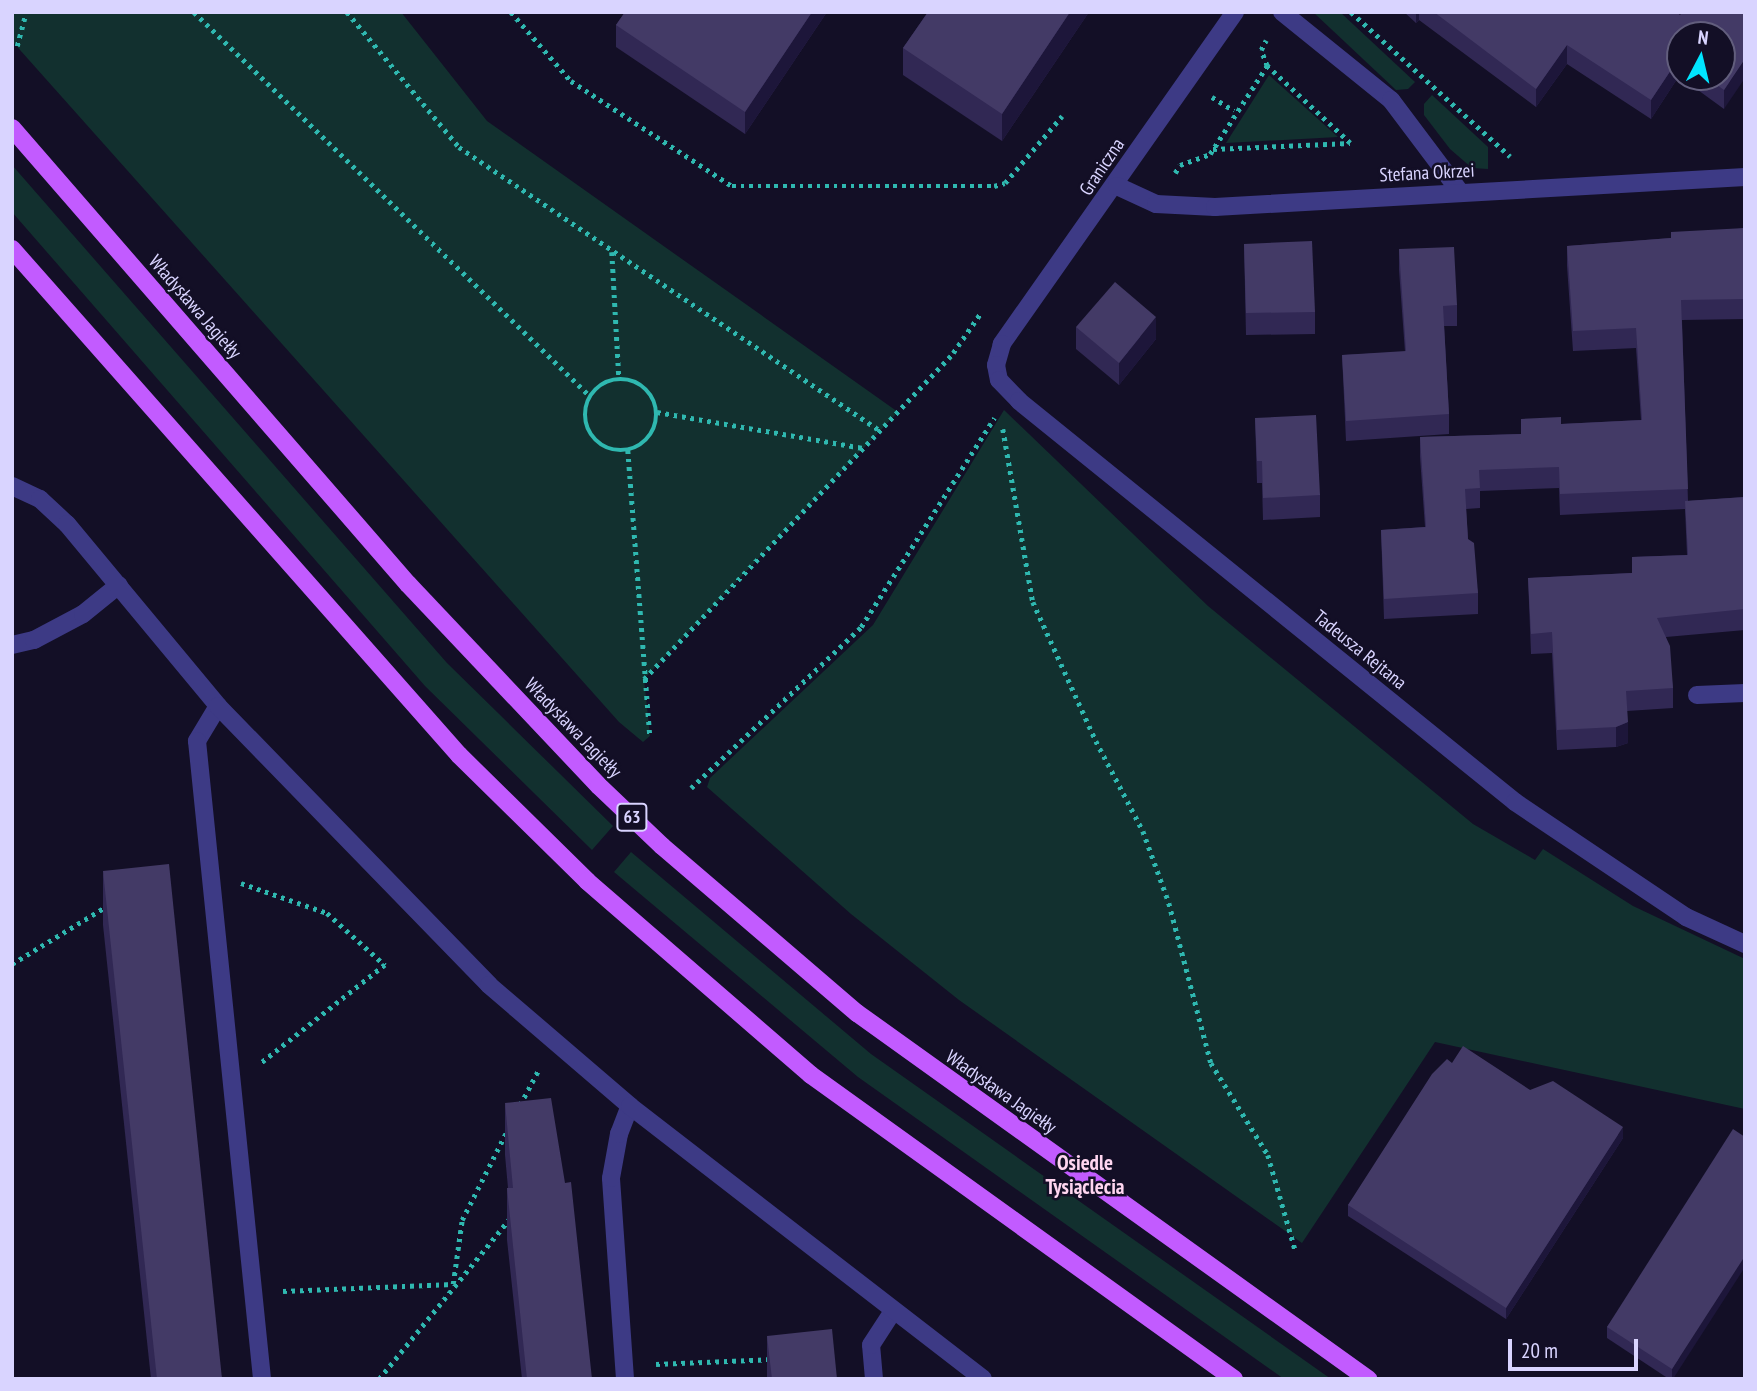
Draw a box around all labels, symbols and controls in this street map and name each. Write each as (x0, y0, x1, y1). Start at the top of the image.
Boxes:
north arrow (1666, 21, 1736, 91)
text: N (1697, 25, 1710, 50)
street label: Graniczna (1075, 134, 1129, 200)
street label: Stefana Okrzei (1379, 159, 1475, 187)
street label: Władysława Jagiełły (144, 251, 246, 363)
street label: Tadeusza Rejtana (1309, 606, 1411, 694)
street label: Władysława Jagiełły (520, 673, 626, 783)
road number: 63 (616, 802, 648, 832)
street label: Władysława Jagiełły (941, 1045, 1061, 1139)
district label: Osiedle Tysiąclecia (1045, 1150, 1125, 1200)
scale bar (1512, 1324, 1642, 1368)
text: 20 m (1521, 1337, 1558, 1364)

